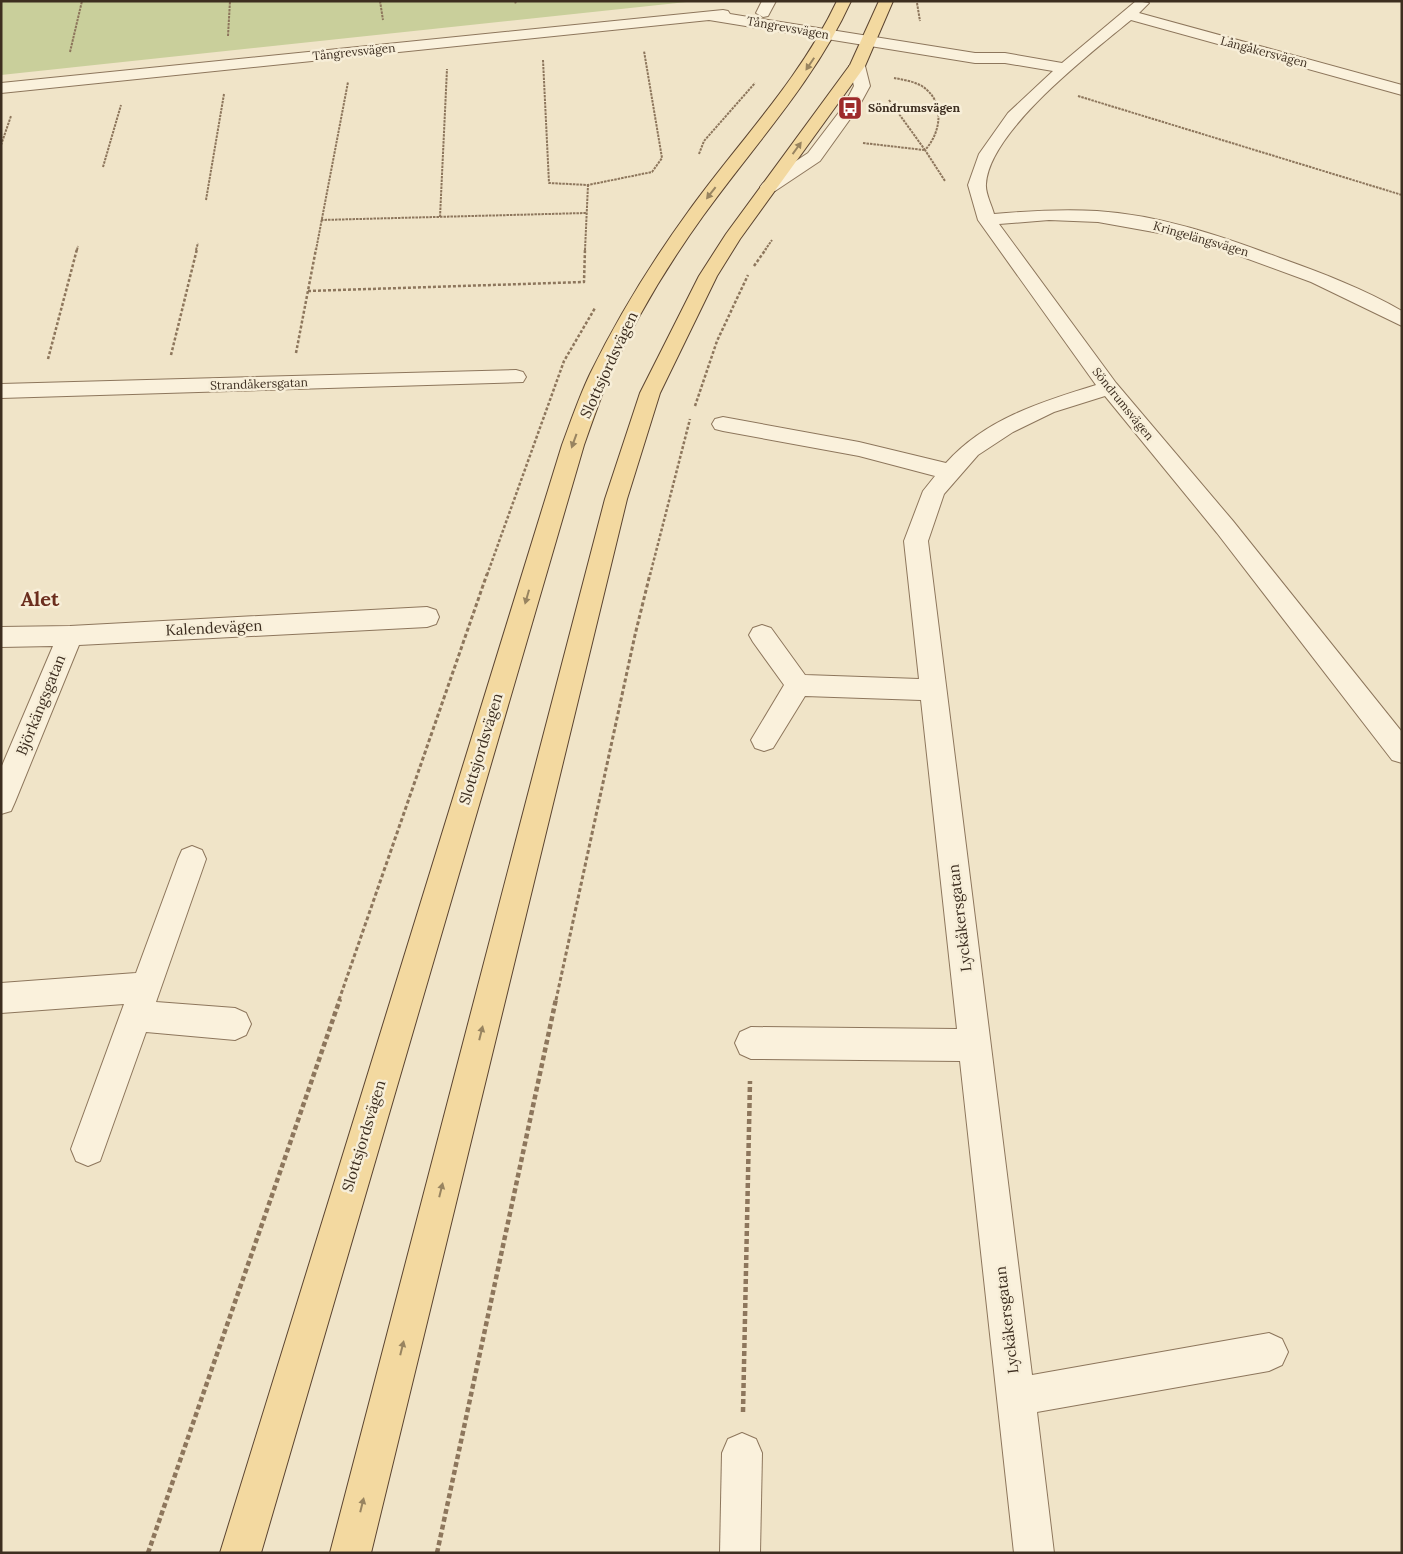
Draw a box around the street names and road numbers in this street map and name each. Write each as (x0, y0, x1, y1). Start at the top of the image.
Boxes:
street label: Tångrevsvägen (746, 13, 830, 42)
street label: Långåkersvägen (1219, 33, 1309, 70)
street label: Tångrevsvägen (312, 40, 396, 63)
street label: Kringelängsvägen (1152, 218, 1251, 259)
street label: Slottsjordsvägen (575, 308, 642, 421)
street label: Söndrumsvägen (1089, 364, 1157, 443)
street label: Strandåkersgatan (210, 374, 308, 393)
street label: Kalendevägen (165, 615, 263, 640)
street label: Björkängsgatan (12, 652, 69, 758)
street label: Slottsjordsvägen (455, 691, 507, 807)
street label: Lyckåkersgatan (943, 863, 976, 973)
street label: Slottsjordsvägen (338, 1078, 390, 1194)
street label: Lyckåkersgatan (990, 1265, 1023, 1375)

